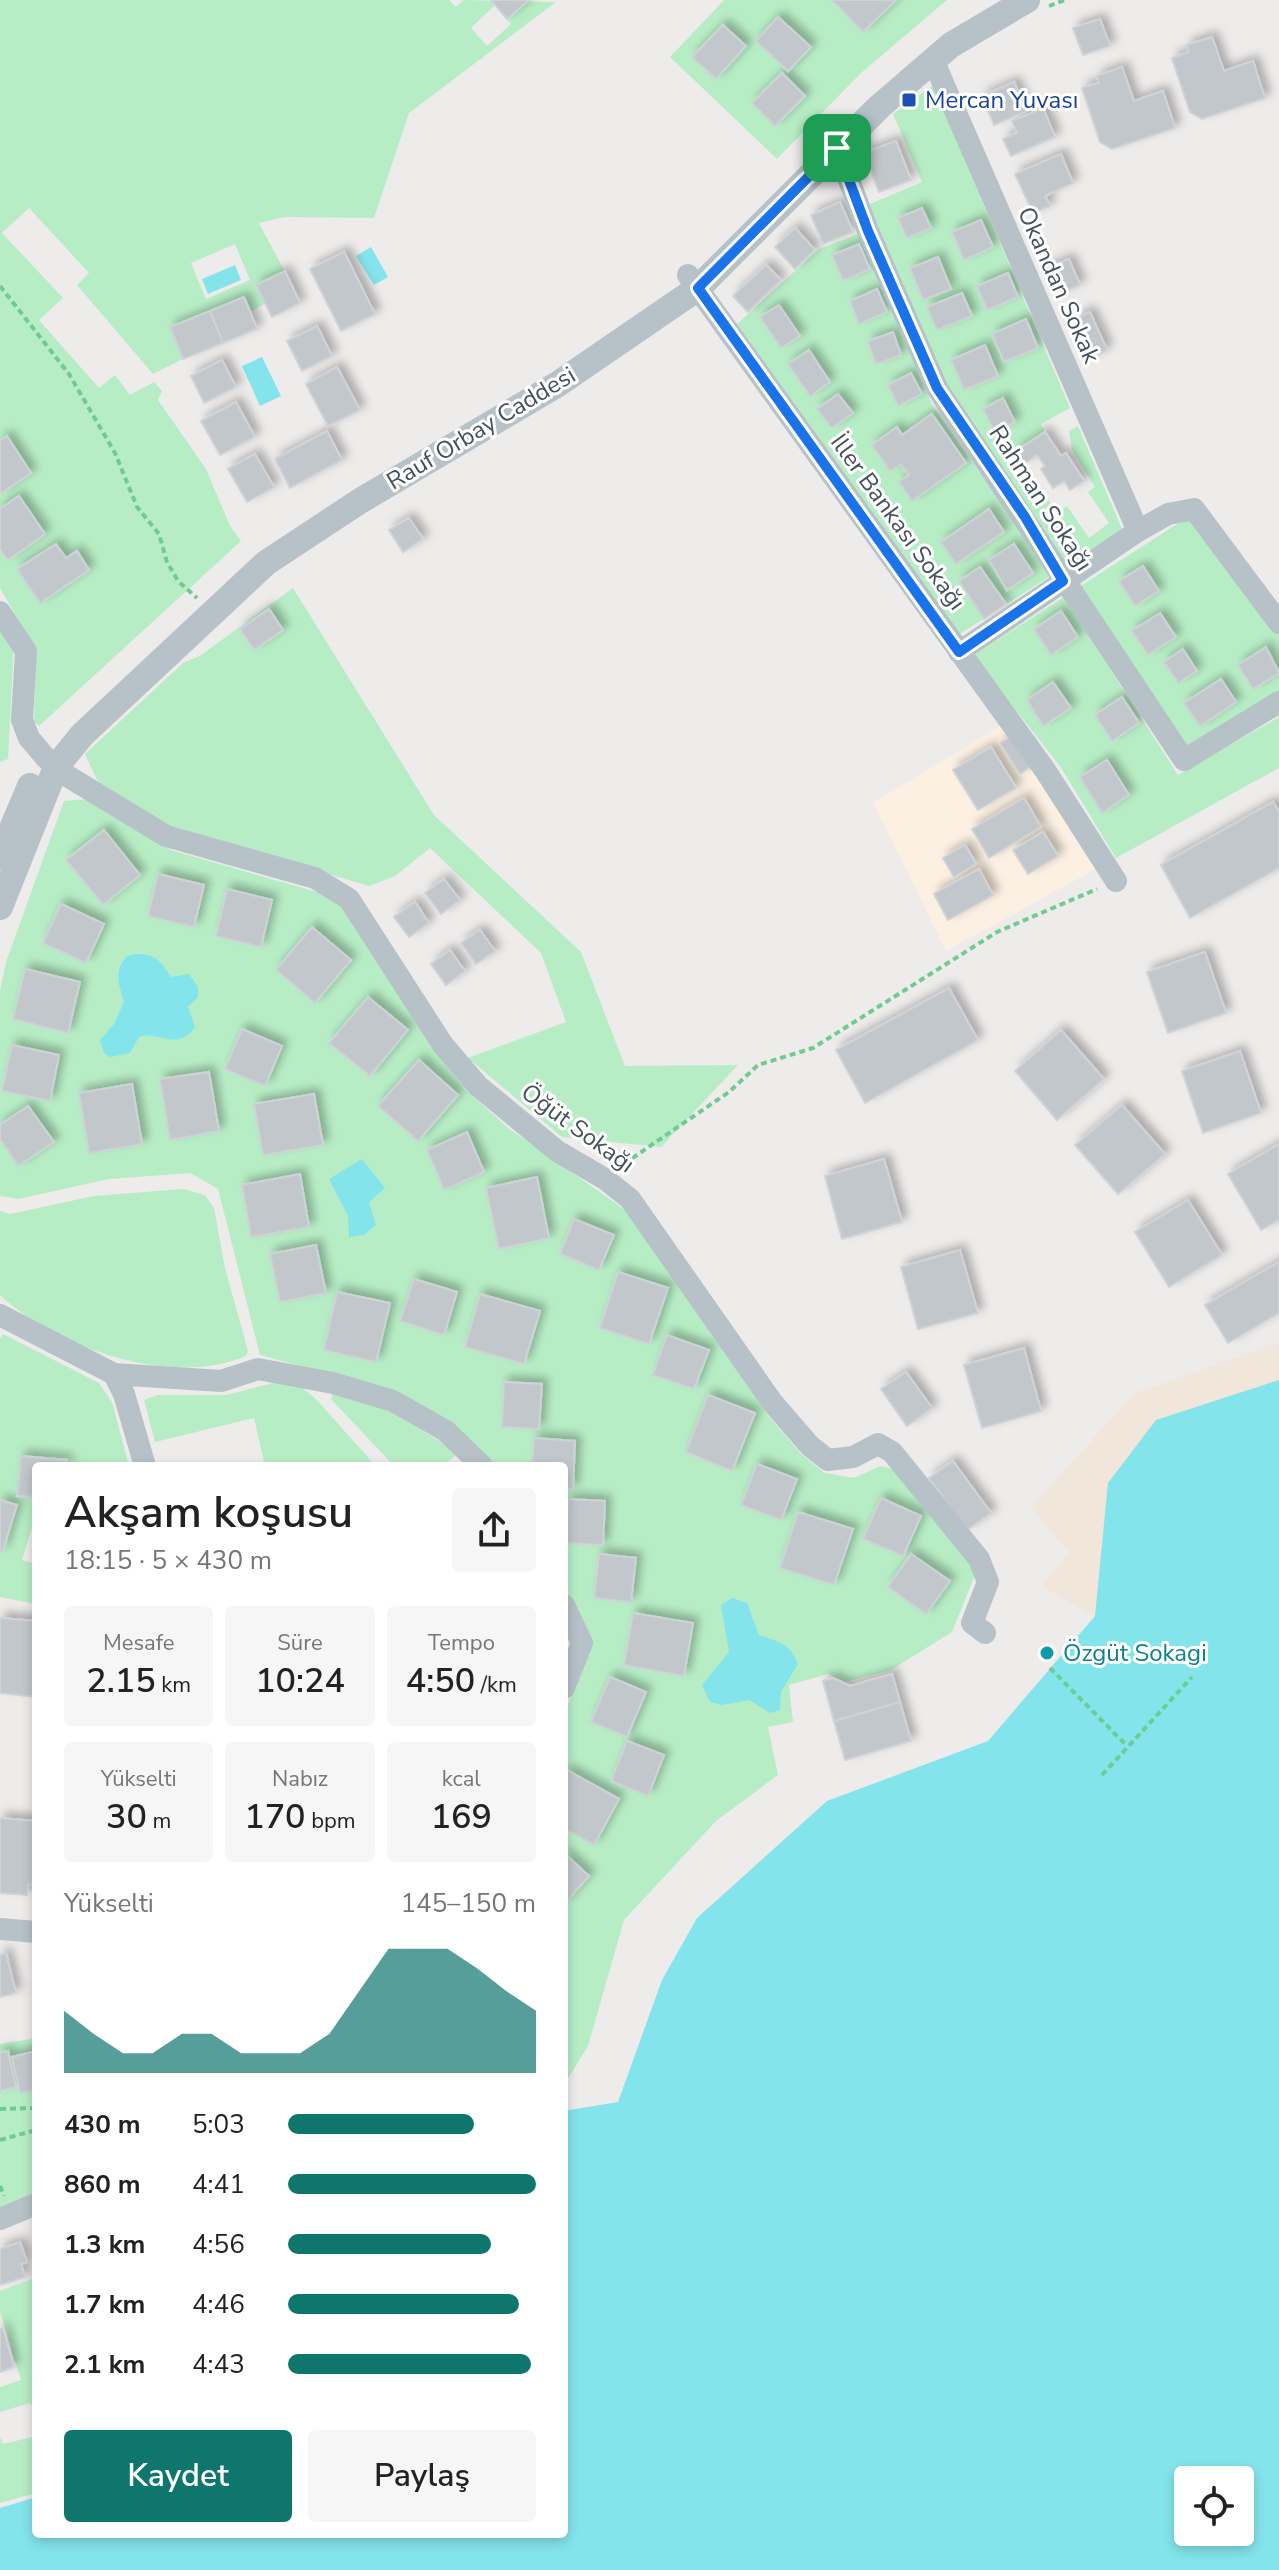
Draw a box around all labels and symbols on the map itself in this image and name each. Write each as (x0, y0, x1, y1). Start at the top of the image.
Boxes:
place label: Mercan Yuvası (925, 84, 1078, 116)
marker: Mercan Yuvası (900, 91, 918, 109)
pin (803, 114, 871, 182)
street label: Okandan Sokak (1010, 202, 1108, 369)
street label: Rauf Orbay Caddesi (381, 359, 581, 497)
street label: Rahman Sokağı (982, 419, 1100, 577)
street label: İller Bankası Sokağı (823, 427, 973, 617)
street label: Öğüt Sokağı (515, 1076, 641, 1180)
place label: Özgüt Sokagi (1063, 1637, 1207, 1669)
marker: Özgüt Sokagi (1038, 1644, 1056, 1662)

